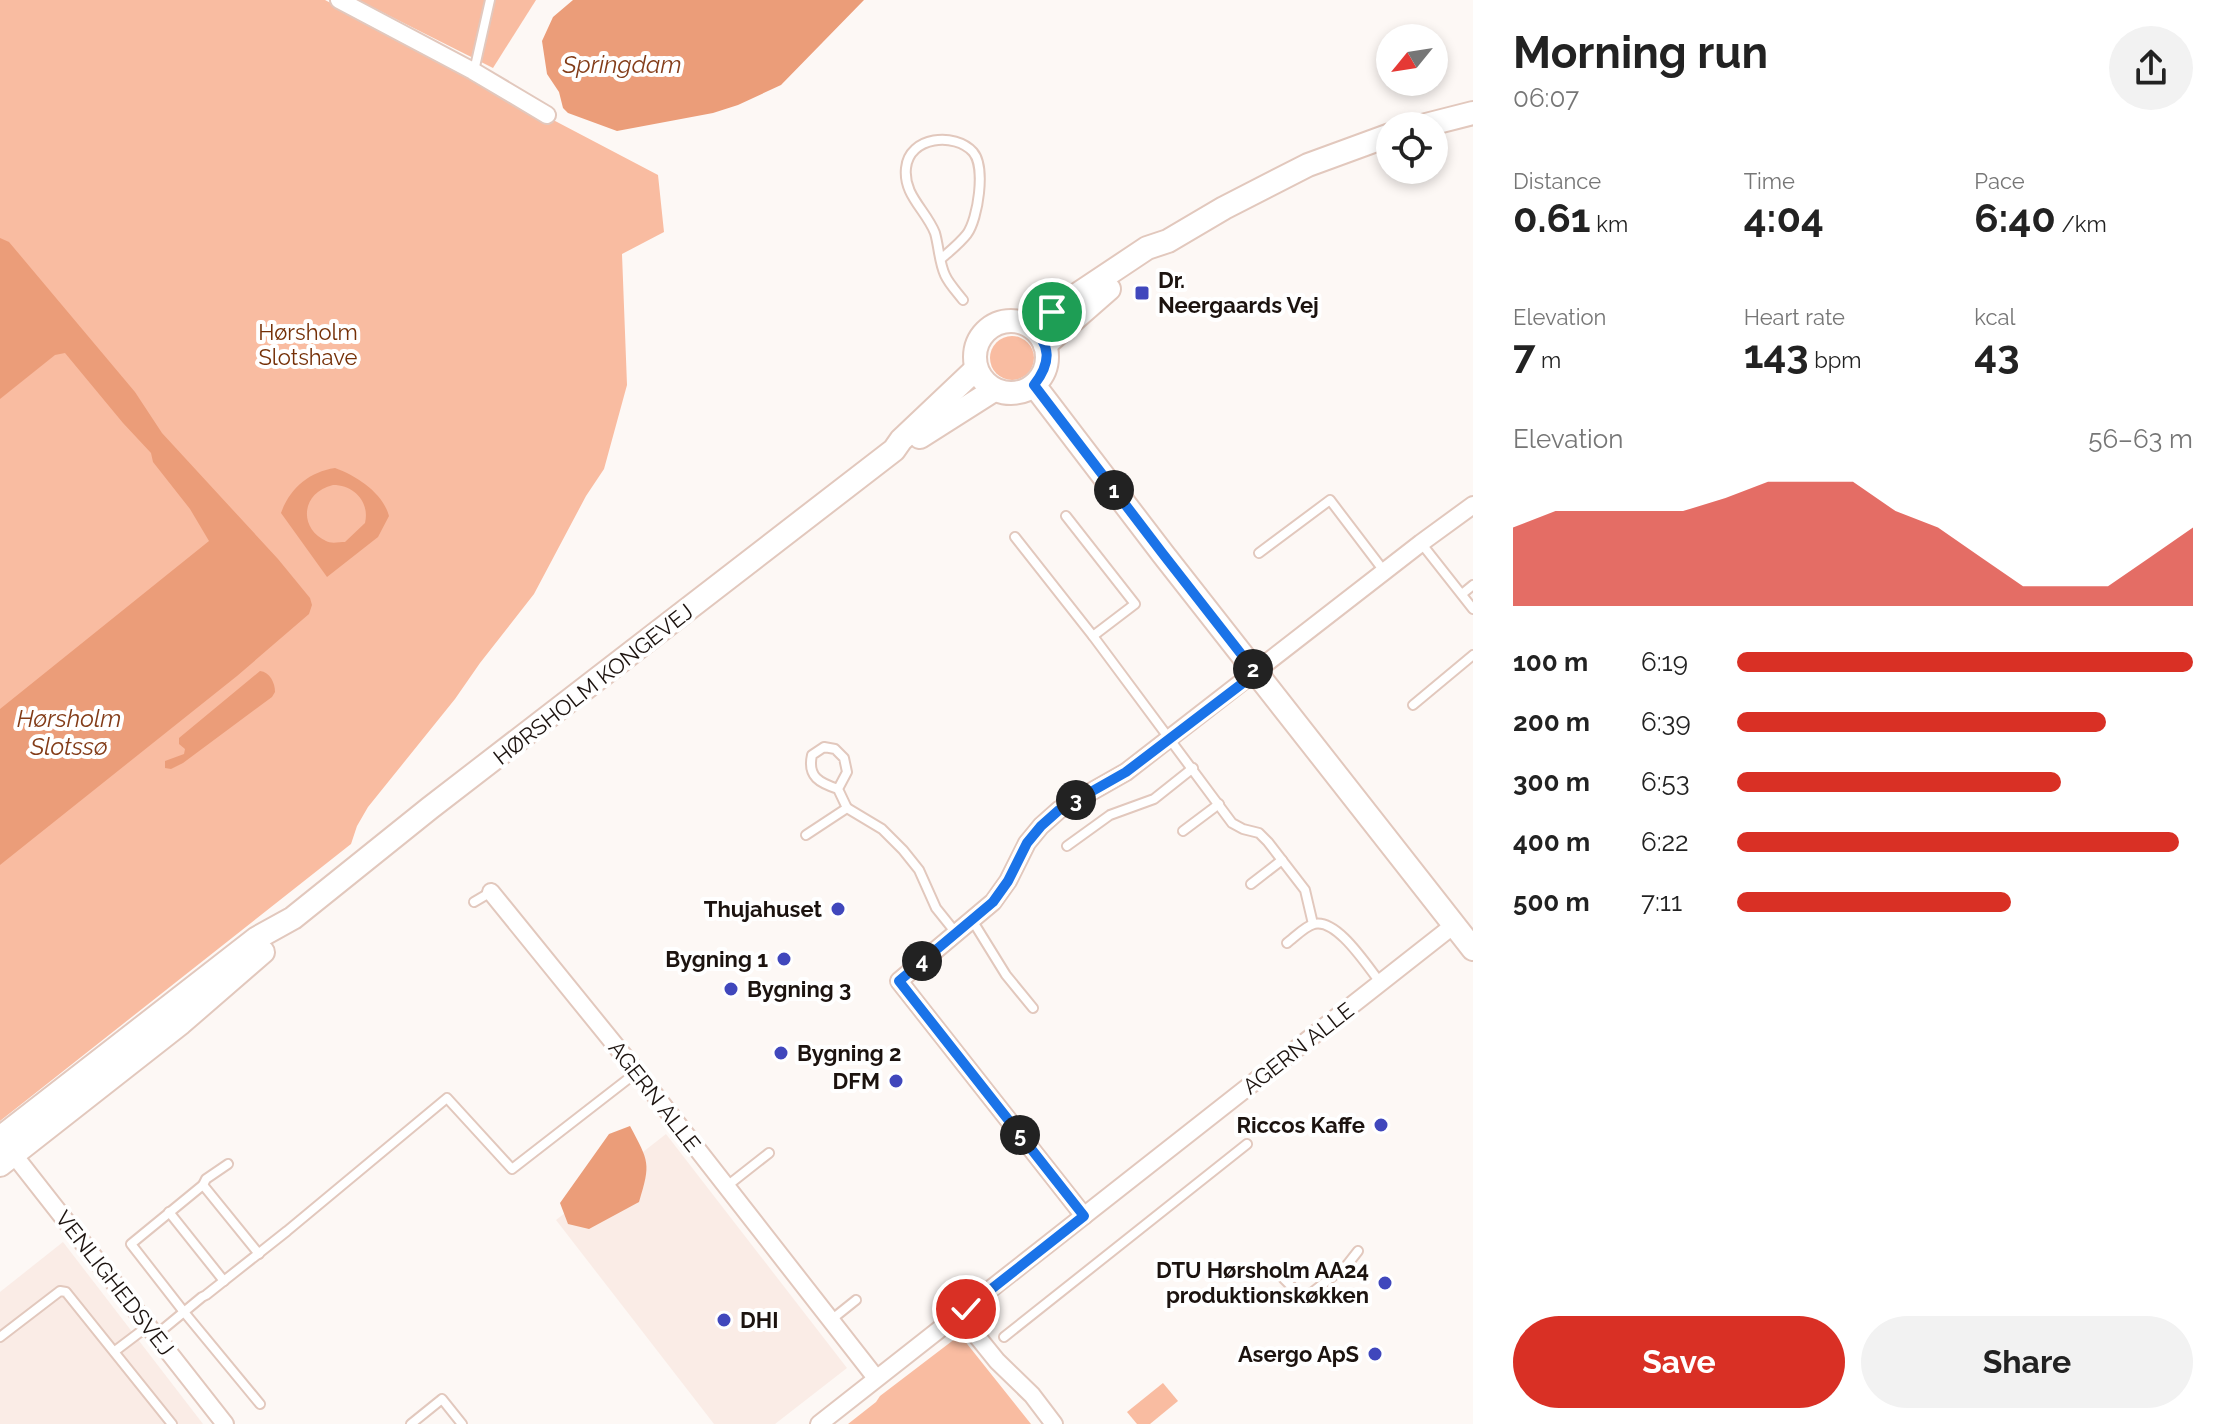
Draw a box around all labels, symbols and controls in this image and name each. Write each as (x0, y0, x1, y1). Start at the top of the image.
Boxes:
north arrow (1376, 24, 1448, 96)
map controls (1376, 24, 1448, 184)
button: share (2109, 26, 2193, 110)
text: Morning run (1513, 27, 1768, 78)
water label: Springdam (561, 50, 682, 79)
text: 06:07 (1513, 83, 1579, 113)
button: locate (1376, 112, 1448, 184)
text: Distance (1513, 168, 1601, 194)
text: Time (1744, 168, 1795, 194)
text: Pace (1974, 168, 2025, 194)
text: 0.61 (1513, 194, 1591, 241)
text: 4:04 (1744, 194, 1824, 241)
text: 6:40 (1974, 194, 2056, 241)
text: km (1591, 211, 1628, 237)
text: /km (2056, 211, 2107, 237)
place label: Dr. Neergaards Vej (1158, 267, 1319, 318)
pin (1018, 278, 1086, 346)
marker: Dr. Neergaards Vej (1133, 284, 1151, 302)
icon: arrive (1030, 290, 1074, 334)
text: Elevation (1513, 304, 1606, 330)
text: Heart rate (1744, 304, 1845, 330)
text: kcal (1974, 304, 2015, 330)
park label: Hørsholm Slotshave (258, 319, 358, 370)
text: 7 (1513, 330, 1535, 377)
text: 143 (1744, 330, 1809, 377)
text: 43 (1974, 330, 2020, 377)
text: m (1535, 347, 1561, 373)
text: bpm (1809, 347, 1862, 373)
text: Elevation (1513, 424, 1623, 454)
text: 56–63 m (2088, 424, 2193, 454)
pin: 1 (1094, 470, 1134, 510)
text: 1 (1109, 477, 1119, 503)
street label: HØRSHOLM KONGEVEJ (488, 598, 698, 770)
text: 100 m (1513, 647, 1588, 677)
text: 6:19 (1641, 647, 1688, 677)
pin: 2 (1233, 649, 1273, 689)
text: 2 (1247, 656, 1259, 682)
water label: Hørsholm Slotssø (17, 704, 121, 761)
text: 200 m (1513, 707, 1590, 737)
text: 6:39 (1641, 707, 1691, 737)
text: 300 m (1513, 767, 1590, 797)
text: 6:53 (1641, 767, 1690, 797)
pin: 3 (1056, 780, 1096, 820)
text: 3 (1070, 787, 1082, 813)
text: 400 m (1513, 827, 1590, 857)
text: 6:22 (1641, 827, 1689, 857)
text: 500 m (1513, 887, 1590, 917)
text: 7:11 (1641, 887, 1682, 917)
place label: Thujahuset (704, 896, 823, 922)
marker: Thujahuset (829, 900, 847, 918)
pin: 4 (902, 941, 942, 981)
place label: Bygning 1 (665, 946, 768, 972)
text: 4 (916, 948, 928, 974)
marker: Bygning 1 (775, 950, 793, 968)
place label: Bygning 3 (747, 976, 851, 1002)
marker: Bygning 3 (722, 980, 740, 998)
street label: AGERN ALLE (1237, 997, 1359, 1099)
street label: AGERN ALLE (604, 1035, 706, 1157)
place label: Bygning 2 (797, 1040, 901, 1066)
marker: Bygning 2 (772, 1044, 790, 1062)
place label: DFM (833, 1068, 880, 1094)
marker: DFM (887, 1072, 905, 1090)
place label: Riccos Kaffe (1236, 1112, 1365, 1138)
pin: 5 (1000, 1115, 1040, 1155)
marker: Riccos Kaffe (1372, 1116, 1390, 1134)
text: 5 (1014, 1122, 1026, 1148)
street label: VENLIGHEDSVEJ (50, 1205, 180, 1361)
place label: DTU Hørsholm AA24 produktionskøkken (1156, 1257, 1369, 1308)
marker: DTU Hørsholm AA24 produktionskøkken (1376, 1274, 1394, 1292)
pin (932, 1275, 1000, 1343)
icon: check (944, 1287, 988, 1331)
place label: DHI (740, 1307, 778, 1333)
marker: DHI (715, 1311, 733, 1329)
button: Save (1513, 1316, 1845, 1408)
button: Share (1861, 1316, 2193, 1408)
place label: Asergo ApS (1238, 1341, 1359, 1367)
marker: Asergo ApS (1366, 1345, 1384, 1363)

